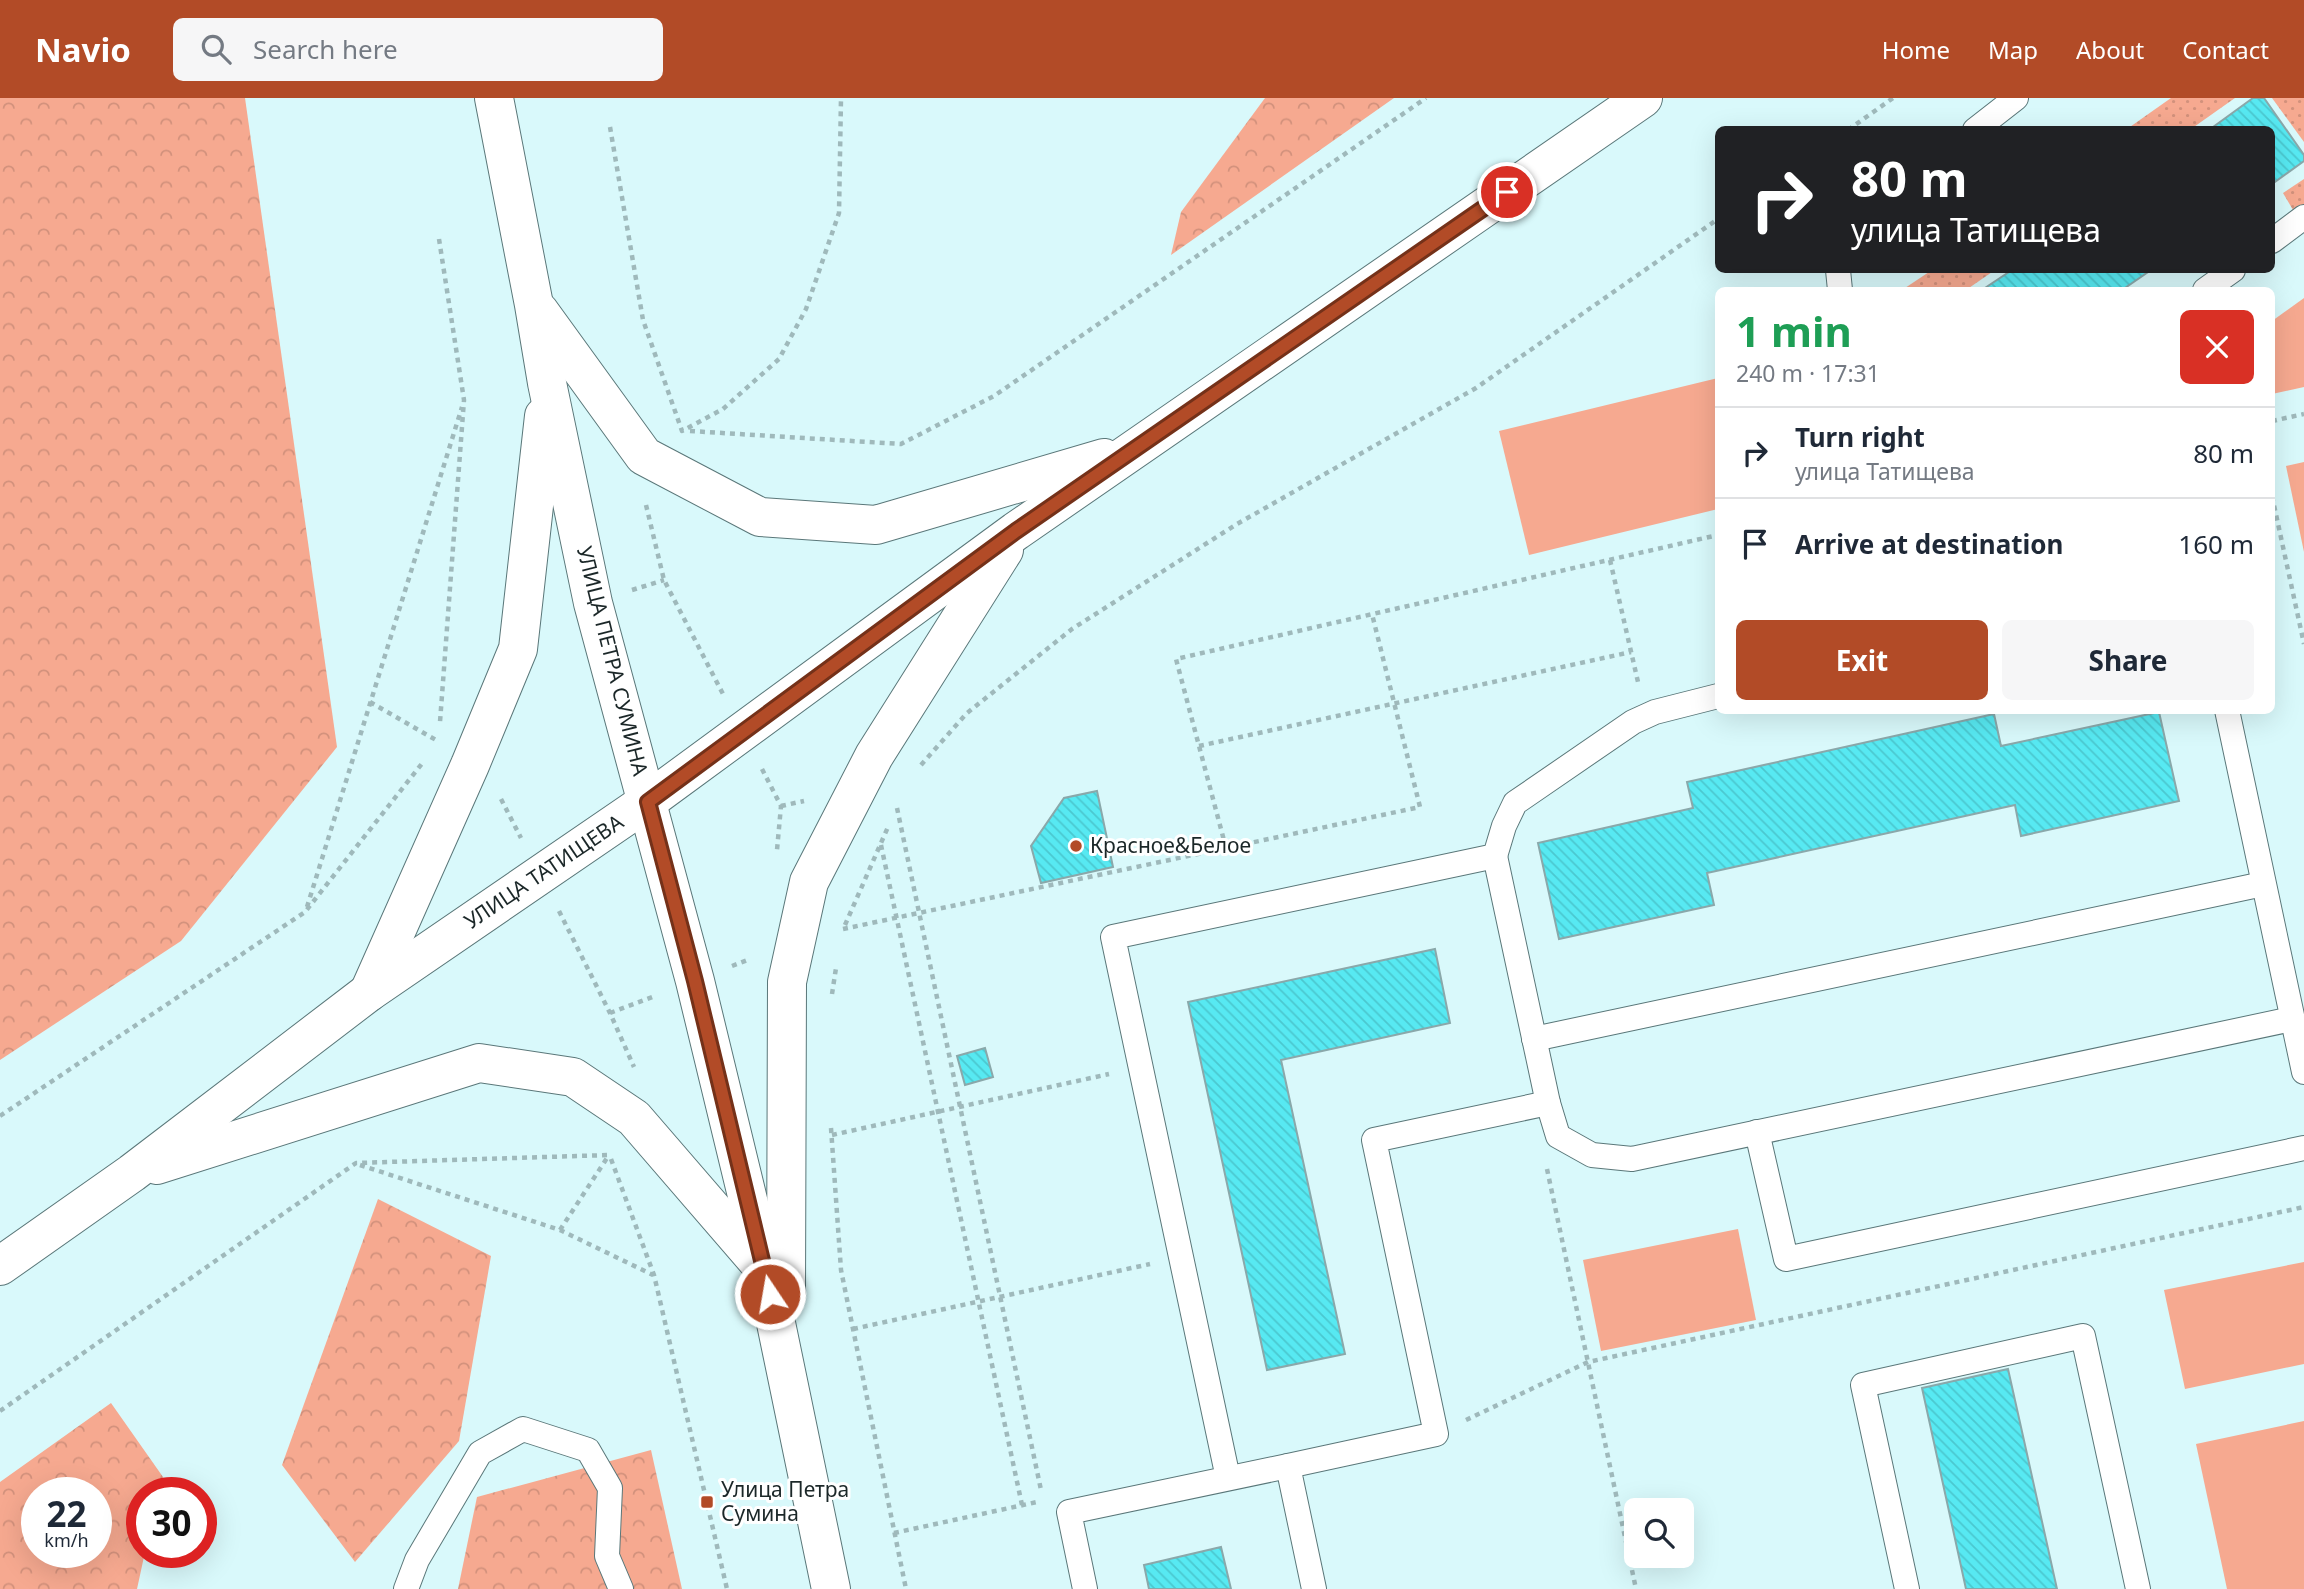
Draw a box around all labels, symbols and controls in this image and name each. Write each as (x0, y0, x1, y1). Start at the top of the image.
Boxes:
search box (173, 18, 663, 81)
text: Navio (35, 27, 131, 72)
icon: search (197, 30, 235, 68)
text: Search here (253, 31, 398, 67)
text: Home (1882, 33, 1950, 66)
text: Map (1988, 33, 2038, 66)
text: About (2076, 33, 2144, 66)
text: Contact (2182, 33, 2269, 66)
text: 80 m (1851, 145, 1968, 211)
icon: right (1736, 154, 1827, 245)
pin (1477, 162, 1537, 222)
icon: arrive (1488, 173, 1526, 211)
text: улица Татищева (1851, 208, 2101, 251)
text: 1 min (1736, 302, 1852, 359)
button: close (2180, 310, 2254, 384)
text: 240 m · 17:31 (1736, 357, 1880, 389)
text: Turn right (1795, 419, 1925, 455)
icon: right (1736, 434, 1774, 472)
text: 80 m (2193, 435, 2254, 471)
text: улица Татищева (1795, 455, 1975, 487)
icon: arrive (1736, 525, 1774, 563)
text: Arrive at destination (1795, 526, 2064, 562)
text: 160 m (2178, 526, 2254, 562)
street label: УЛИЦА ПЕТРА СУМИНА (571, 543, 655, 779)
button: Exit (1736, 620, 1988, 700)
button: Share (2002, 620, 2254, 700)
street label: УЛИЦА ТАТИЩЕВА (459, 807, 629, 935)
place label: Красное&Белое (1090, 831, 1251, 859)
marker: Красное&Белое (1068, 838, 1084, 854)
position arrow (733, 1257, 807, 1331)
place label: Улица Петра Сумина (721, 1475, 849, 1527)
speed limit sign: 30 (126, 1477, 217, 1568)
text: 22 (46, 1490, 87, 1537)
marker: Улица Петра Сумина (699, 1494, 715, 1510)
map controls (1624, 1498, 1694, 1568)
button: search (1624, 1498, 1694, 1568)
text: km/h (44, 1528, 89, 1552)

